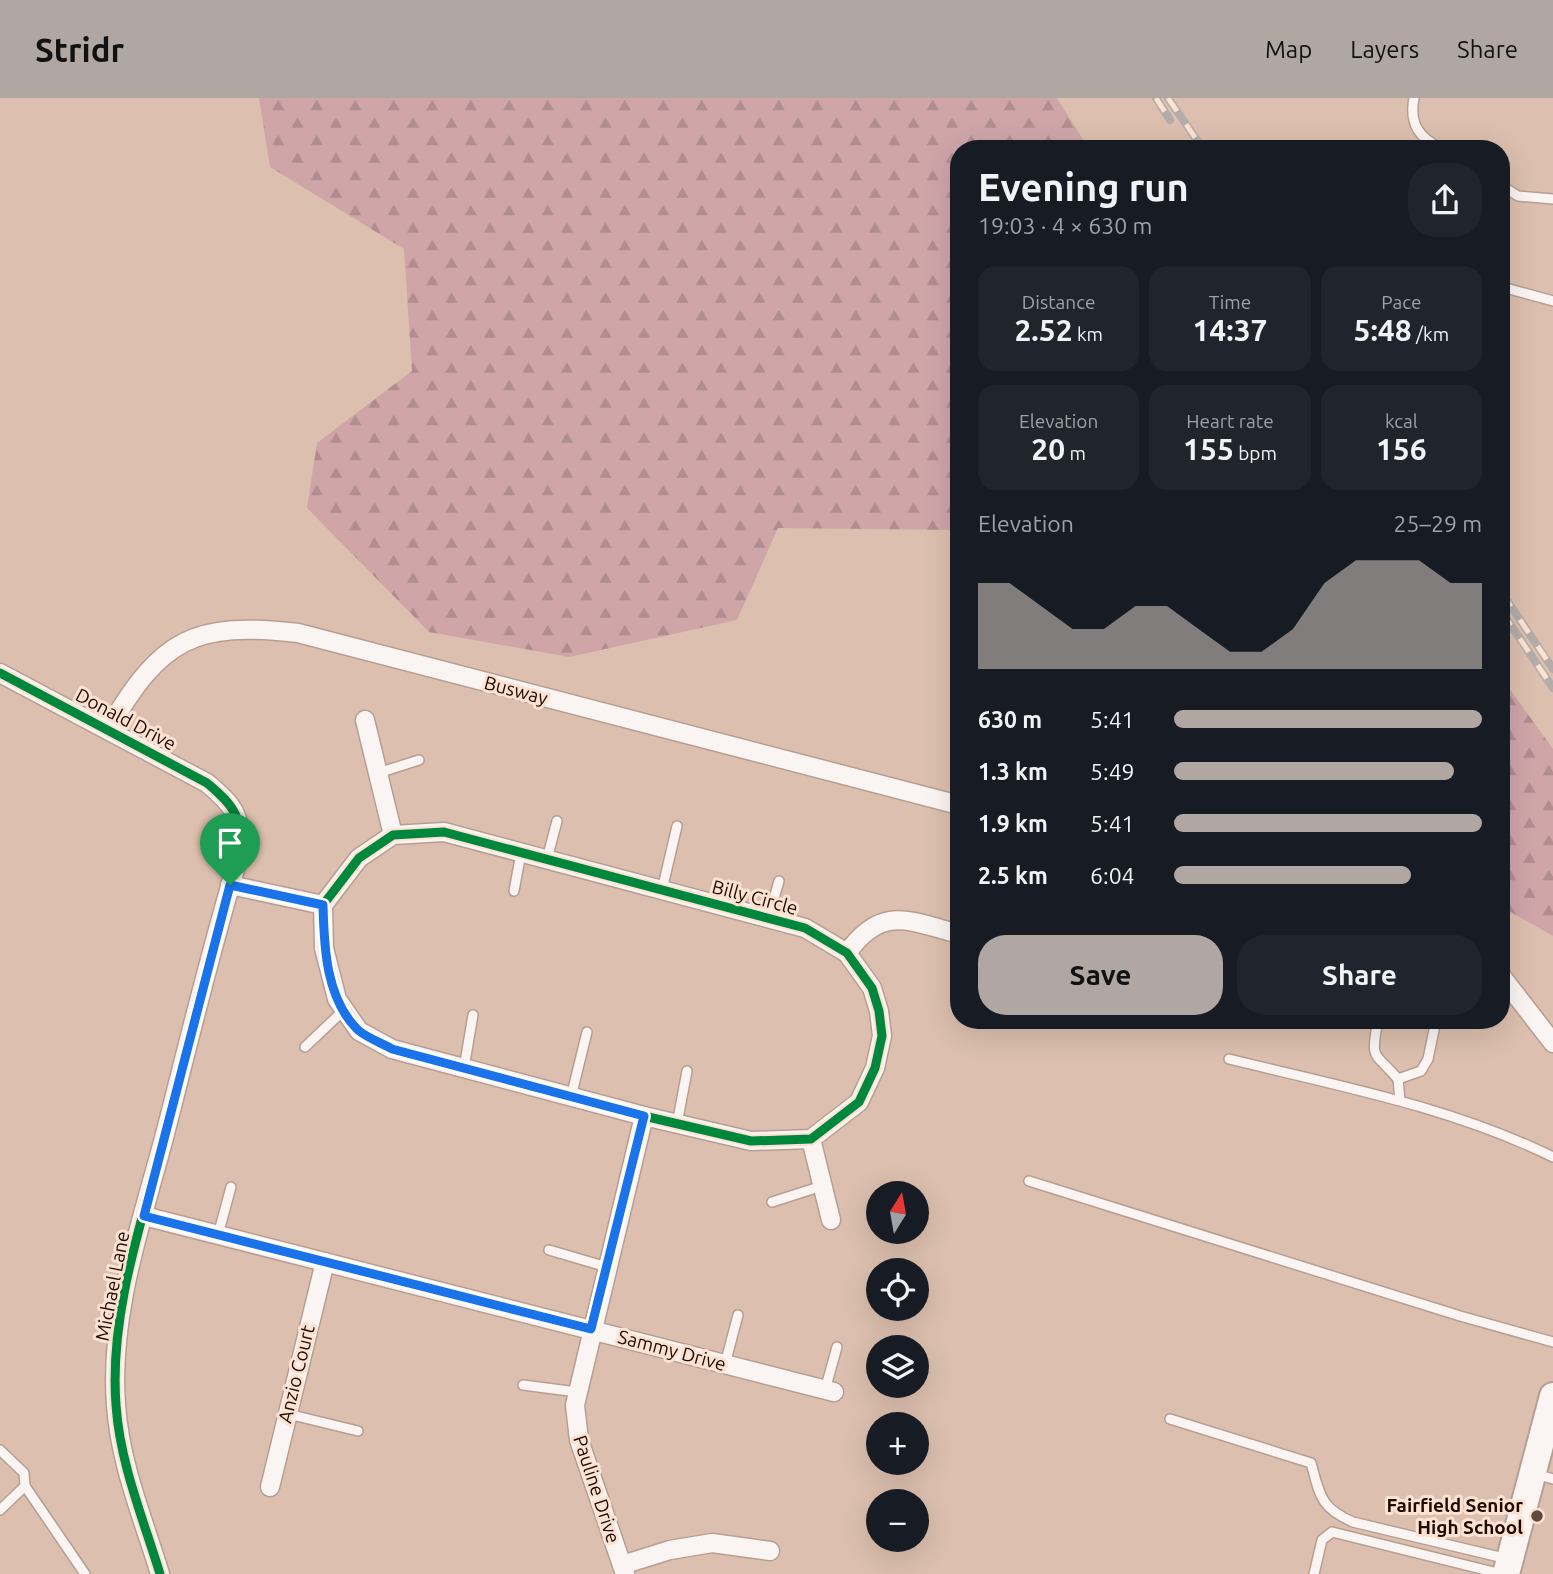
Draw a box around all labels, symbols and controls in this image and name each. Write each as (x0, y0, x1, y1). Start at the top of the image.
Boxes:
text: Stridr (35, 31, 124, 68)
text: Map (1265, 36, 1312, 63)
text: Layers (1350, 36, 1419, 63)
text: Share (1457, 36, 1518, 63)
button: share (1408, 163, 1482, 237)
text: Evening run (978, 166, 1189, 208)
text: 19:03 · 4 × 630 m (978, 213, 1152, 238)
text: Distance (1022, 291, 1095, 313)
text: Time (1209, 291, 1251, 313)
text: Pace (1381, 291, 1421, 313)
text: 2.52 (1014, 313, 1073, 347)
text: 14:37 (1192, 313, 1268, 347)
text: 5:48 (1354, 313, 1412, 347)
text: km (1073, 323, 1103, 345)
text: /km (1412, 323, 1449, 345)
text: Elevation (1019, 410, 1098, 432)
text: Heart rate (1186, 410, 1274, 432)
text: kcal (1385, 410, 1418, 432)
text: 20 (1031, 432, 1065, 466)
text: 155 (1183, 432, 1234, 466)
text: 156 (1376, 432, 1427, 466)
text: m (1065, 442, 1086, 464)
text: bpm (1234, 442, 1277, 464)
text: Elevation (978, 511, 1074, 536)
text: 25–29 m (1394, 511, 1482, 536)
street label: Busway (482, 671, 550, 709)
street label: Donald Drive (72, 683, 180, 755)
text: 630 m (978, 707, 1042, 732)
text: 5:41 (1090, 707, 1135, 732)
text: 1.3 km (978, 759, 1048, 784)
text: 5:49 (1090, 759, 1135, 784)
text: 1.9 km (978, 811, 1048, 836)
text: 5:41 (1090, 811, 1135, 836)
pin (200, 813, 260, 885)
icon: arrive (211, 824, 249, 862)
text: 2.5 km (978, 863, 1048, 888)
text: 6:04 (1090, 863, 1135, 888)
street label: Billy Circle (710, 875, 800, 919)
button: Save (978, 935, 1223, 1015)
button: Share (1237, 935, 1482, 1015)
north arrow (866, 1181, 929, 1244)
map controls (866, 1181, 929, 1552)
street label: Michael Lane (91, 1229, 133, 1343)
button: locate (866, 1258, 929, 1321)
street label: Anzio Court (273, 1322, 319, 1425)
street label: Sammy Drive (616, 1325, 728, 1375)
button: layers (866, 1335, 929, 1398)
button: + (866, 1412, 929, 1475)
street label: Pauline Drive (569, 1432, 625, 1546)
button: − (866, 1489, 929, 1552)
place label: Fairfield Senior High School (1386, 1494, 1523, 1538)
marker: Fairfield Senior High School (1529, 1508, 1545, 1524)

